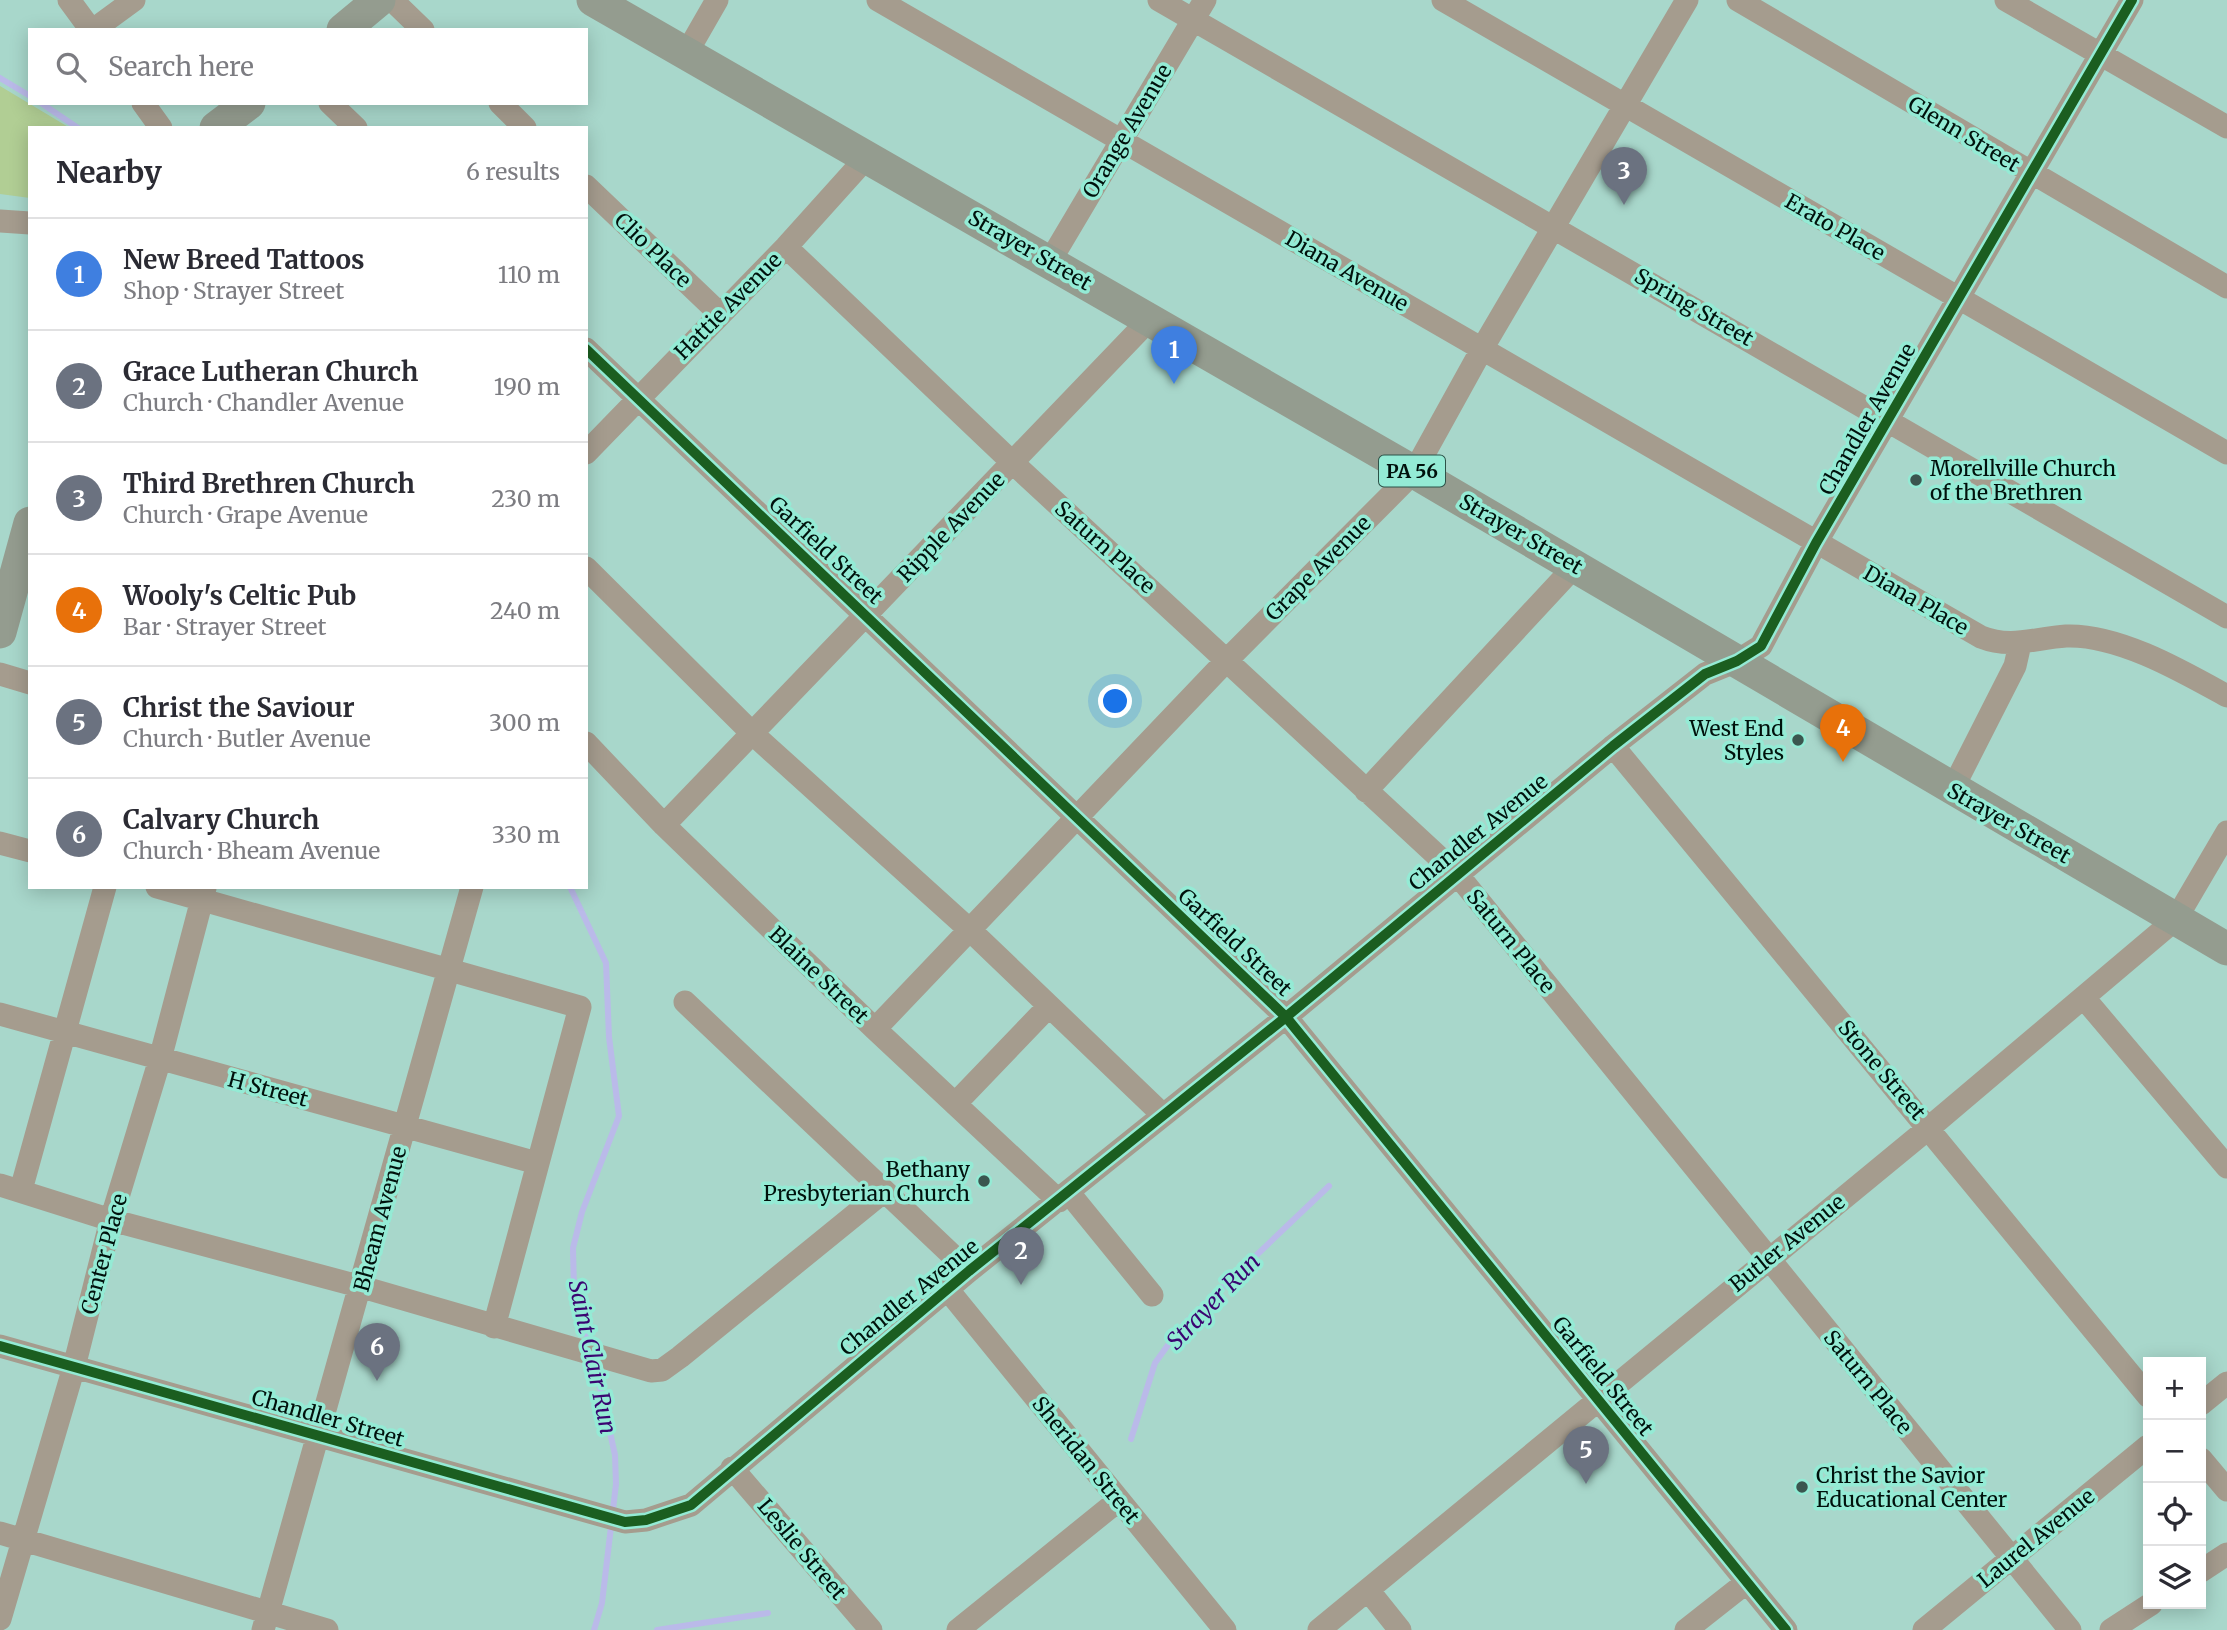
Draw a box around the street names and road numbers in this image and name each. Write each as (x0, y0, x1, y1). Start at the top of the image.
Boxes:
street label: Orange Avenue (1076, 59, 1178, 203)
street label: Glenn Street (1903, 90, 2025, 178)
street label: Erato Place (1780, 188, 1890, 266)
street label: Strayer Street (963, 204, 1097, 296)
street label: Clio Place (609, 207, 697, 293)
street label: Diana Avenue (1281, 225, 1413, 317)
street label: Hattie Avenue (669, 247, 787, 365)
street label: Spring Street (1630, 262, 1758, 352)
street label: Chandler Avenue (1813, 338, 1921, 500)
road number: PA 56 (1379, 456, 1445, 486)
street label: Ripple Avenue (892, 466, 1010, 588)
street label: Strayer Street (1454, 488, 1588, 580)
street label: Garfield Street (763, 490, 889, 610)
street label: Saturn Place (1049, 495, 1161, 599)
street label: Grape Avenue (1260, 510, 1376, 626)
street label: Diana Place (1859, 559, 1973, 641)
street label: Chandler Avenue (1403, 768, 1553, 896)
street label: Strayer Street (1942, 777, 2076, 869)
street label: Garfield Street (1172, 882, 1298, 1002)
street label: Saturn Place (1461, 884, 1561, 999)
street label: Blaine Street (763, 921, 875, 1029)
street label: Stone Street (1832, 1014, 1932, 1126)
street label: H Street (225, 1065, 311, 1113)
street label: Bheam Avenue (348, 1143, 412, 1295)
street label: Butler Avenue (1724, 1188, 1850, 1298)
street label: Center Place (75, 1191, 133, 1317)
street label: Chandler Avenue (834, 1233, 984, 1361)
street label: Garfield Street (1547, 1311, 1659, 1441)
street label: Saturn Place (1818, 1325, 1918, 1440)
street label: Chandler Street (249, 1383, 407, 1453)
street label: Sheridan Street (1026, 1391, 1146, 1529)
street label: Laurel Avenue (1972, 1483, 2100, 1593)
street label: Leslie Street (752, 1493, 852, 1605)

